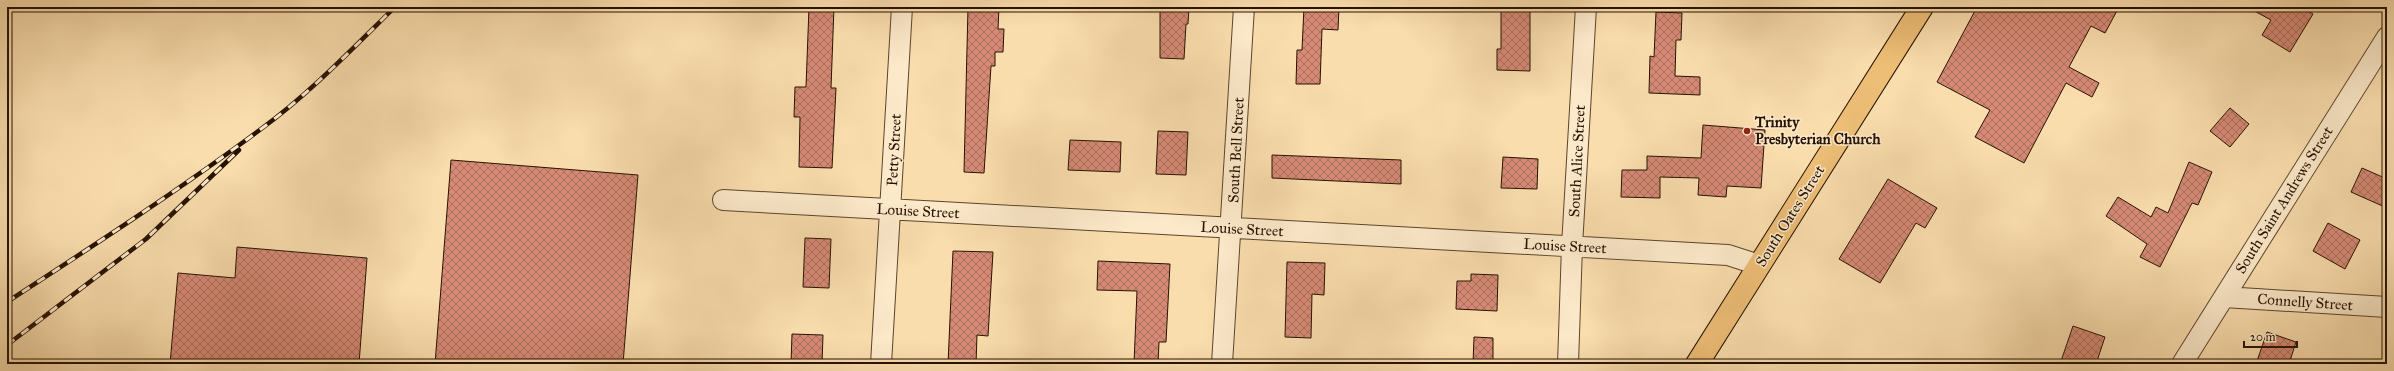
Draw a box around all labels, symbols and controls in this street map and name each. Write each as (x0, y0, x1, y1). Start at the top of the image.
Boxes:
street label: South Bell Street (1224, 96, 1248, 203)
street label: South Alice Street (1565, 104, 1589, 218)
street label: Petty Street (883, 113, 905, 187)
place label: Trinity Presbyterian Church (1754, 113, 1881, 149)
street label: South Saint Andrews Street (2231, 123, 2337, 277)
marker: Trinity Presbyterian Church (1742, 126, 1752, 136)
street label: South Oates Street (1752, 161, 1829, 270)
street label: Louise Street (876, 200, 961, 222)
street label: Louise Street (1200, 218, 1285, 240)
street label: Louise Street (1523, 235, 1608, 257)
street label: Connelly Street (2257, 290, 2354, 314)
scale bar (2244, 323, 2297, 349)
text: 20 m (2250, 330, 2276, 344)

